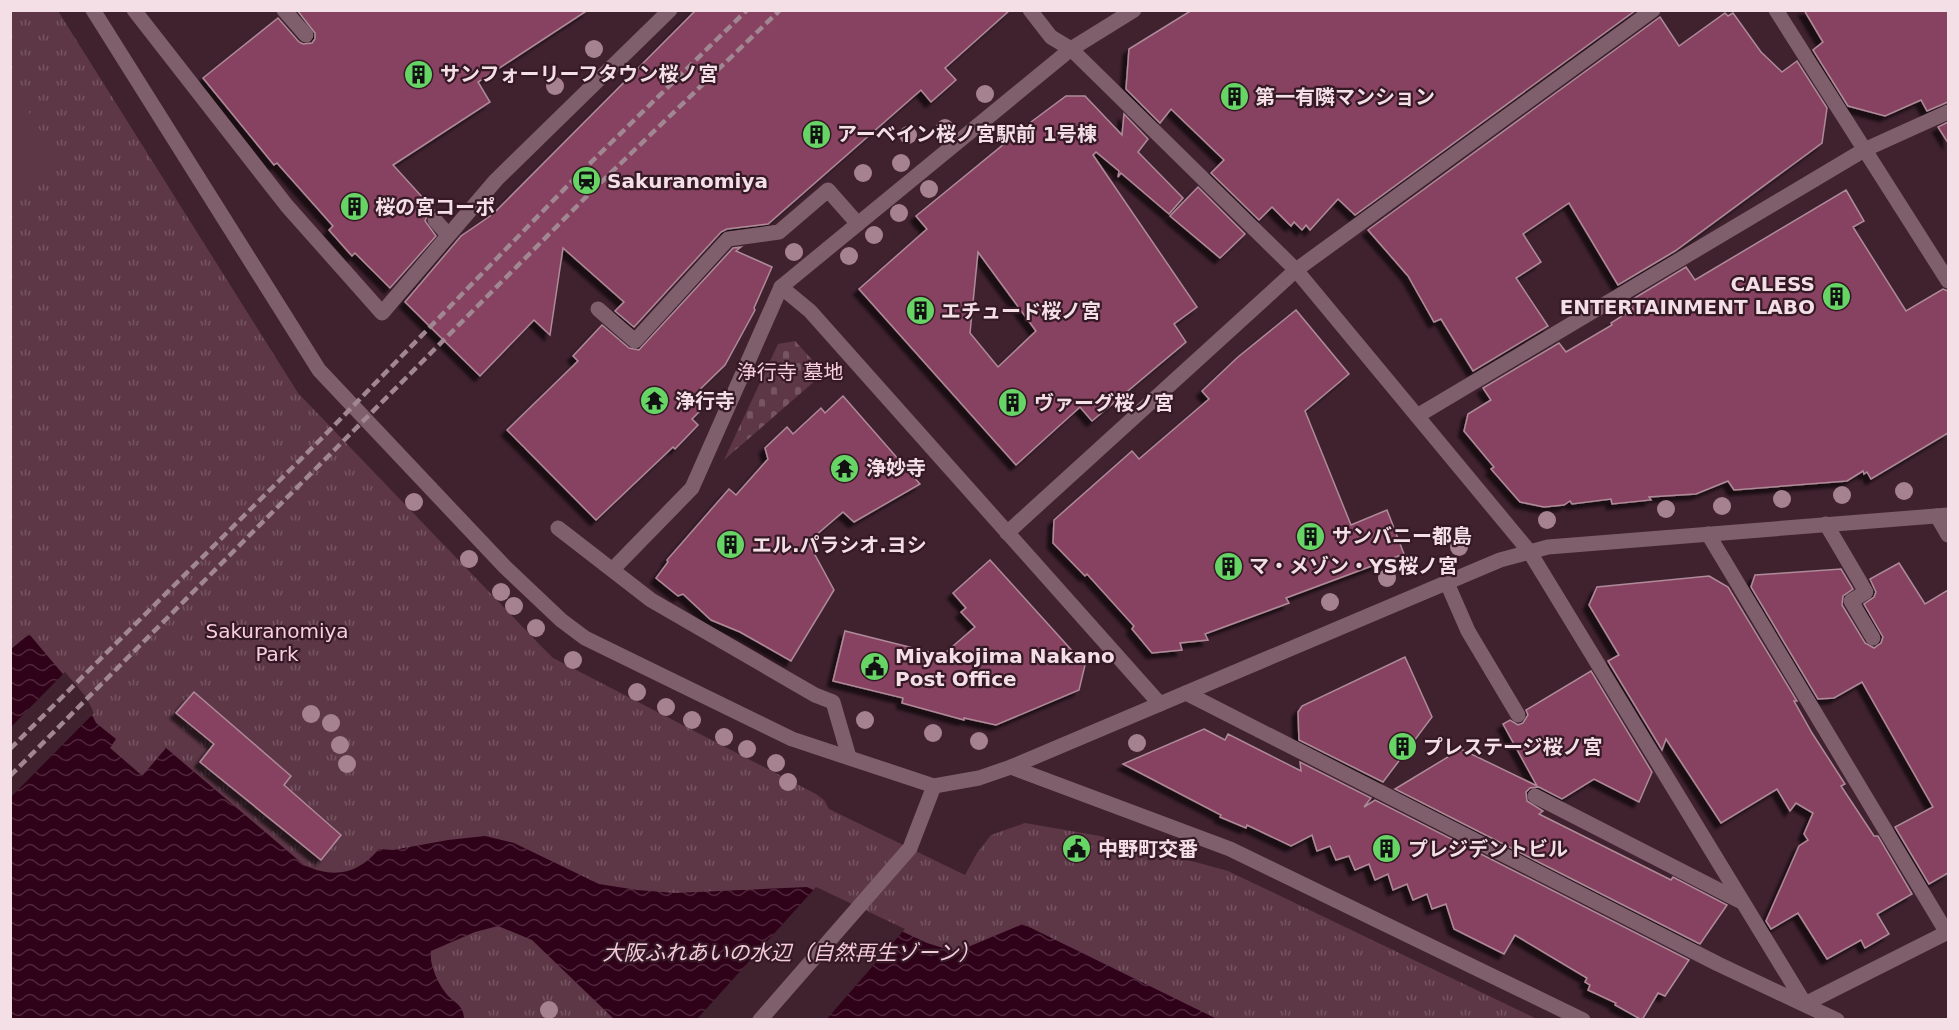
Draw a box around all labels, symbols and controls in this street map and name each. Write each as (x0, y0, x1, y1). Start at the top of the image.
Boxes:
building icon: サンフォーリーフタウン桜ノ宮 (403, 58, 435, 90)
place label: サンフォーリーフタウン桜ノ宮 (440, 62, 718, 86)
building icon: 第一有隣マンション (1218, 81, 1250, 113)
place label: 第一有隣マンション (1255, 85, 1435, 109)
building icon: アーベイン桜ノ宮駅前 1号棟 (800, 118, 832, 150)
place label: アーベイン桜ノ宮駅前 1号棟 (837, 122, 1097, 146)
station icon: Sakuranomiya (570, 165, 602, 197)
place label: Sakuranomiya (607, 169, 768, 193)
building icon: 桜の宮コーポ (338, 191, 370, 223)
place label: 桜の宮コーポ (375, 195, 495, 219)
place label: CALESS ENTERTAINMENT LABO (1560, 272, 1815, 319)
building icon: CALESS ENTERTAINMENT LABO (1820, 280, 1852, 312)
building icon: エチュード桜ノ宮 (904, 295, 936, 327)
place label: エチュード桜ノ宮 (941, 299, 1101, 323)
park label: 浄行寺 墓地 (737, 360, 843, 384)
temple icon: 浄行寺 (638, 385, 670, 417)
building icon: ヴァーグ桜ノ宮 (997, 387, 1029, 419)
place label: 浄行寺 (675, 389, 735, 413)
place label: ヴァーグ桜ノ宮 (1034, 391, 1174, 415)
temple icon: 浄妙寺 (829, 452, 861, 484)
place label: 浄妙寺 (866, 456, 926, 480)
building icon: サンバニー都島 (1295, 520, 1327, 552)
place label: サンバニー都島 (1332, 524, 1472, 548)
building icon: エル.パラシオ.ヨシ (715, 529, 747, 561)
place label: エル.パラシオ.ヨシ (752, 533, 927, 557)
building icon: マ・メゾン・YS桜ノ宮 (1212, 550, 1244, 582)
place label: マ・メゾン・YS桜ノ宮 (1249, 554, 1458, 578)
park label: Sakuranomiya Park (205, 619, 349, 666)
place label: Miyakojima Nakano Post Office (895, 644, 1115, 691)
public building icon: Miyakojima Nakano Post Office (858, 651, 890, 683)
building icon: プレステージ桜ノ宮 (1386, 731, 1418, 763)
place label: プレステージ桜ノ宮 (1423, 735, 1603, 759)
public building icon: 中野町交番 (1061, 833, 1093, 865)
building icon: プレジデントビル (1371, 833, 1403, 865)
place label: 中野町交番 (1098, 837, 1198, 861)
place label: プレジデントビル (1408, 837, 1568, 861)
water label: 大阪ふれあいの水辺（自然再生ゾーン） (603, 941, 979, 965)

